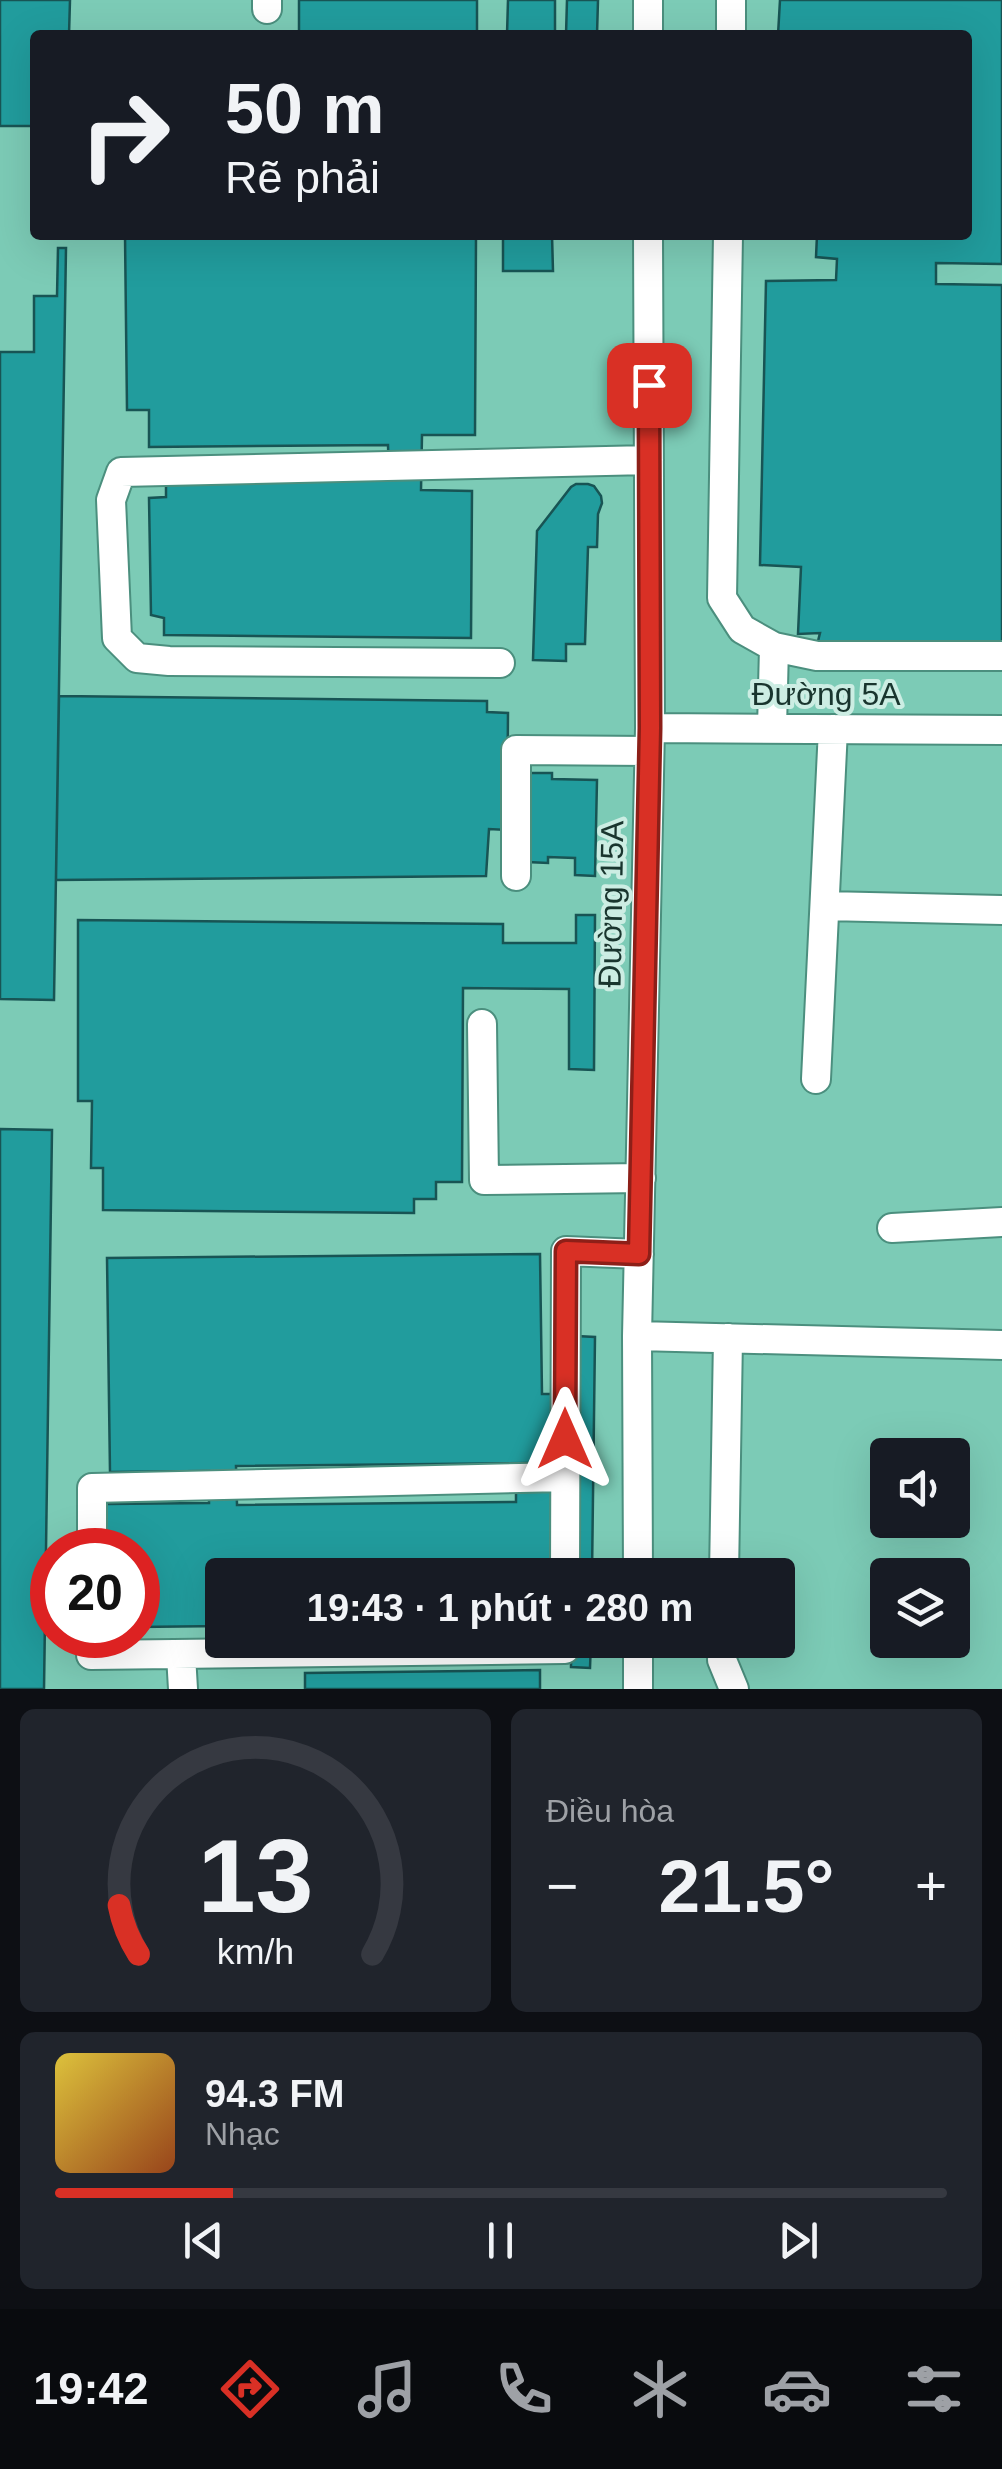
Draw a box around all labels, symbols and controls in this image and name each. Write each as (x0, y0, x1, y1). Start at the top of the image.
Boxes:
icon: right (60, 70, 190, 200)
text: 50 m (225, 70, 385, 148)
text: Rẽ phải (225, 152, 380, 203)
pin (607, 343, 692, 428)
icon: arrive (622, 358, 677, 413)
street label: Đường 5A (751, 676, 901, 712)
street label: Đường 15A (592, 820, 630, 988)
position arrow (513, 1387, 617, 1491)
map controls (870, 1438, 970, 1658)
button: sound (870, 1438, 970, 1538)
speed limit sign: 20 (30, 1528, 160, 1658)
button: layers (870, 1558, 970, 1658)
text: 19:43 · 1 phút · 280 m (307, 1587, 693, 1629)
text: Điều hòa (546, 1793, 674, 1829)
text: 13 (198, 1818, 313, 1934)
text: 21.5° (659, 1844, 834, 1928)
text: − (546, 1855, 578, 1917)
text: + (915, 1855, 947, 1917)
text: km/h (217, 1932, 294, 1972)
text: 94.3 FM (205, 2073, 344, 2115)
text: Nhạc (205, 2116, 280, 2152)
icon: previous (176, 2213, 231, 2268)
icon: pause (473, 2213, 528, 2268)
icon: next (771, 2213, 826, 2268)
icon: directions (215, 2354, 285, 2424)
icon: music (352, 2354, 422, 2424)
icon: phone (489, 2354, 559, 2424)
icon: climate (625, 2354, 695, 2424)
icon: car (762, 2354, 832, 2424)
icon: filters (899, 2354, 969, 2424)
text: 19:42 (33, 2363, 148, 2414)

